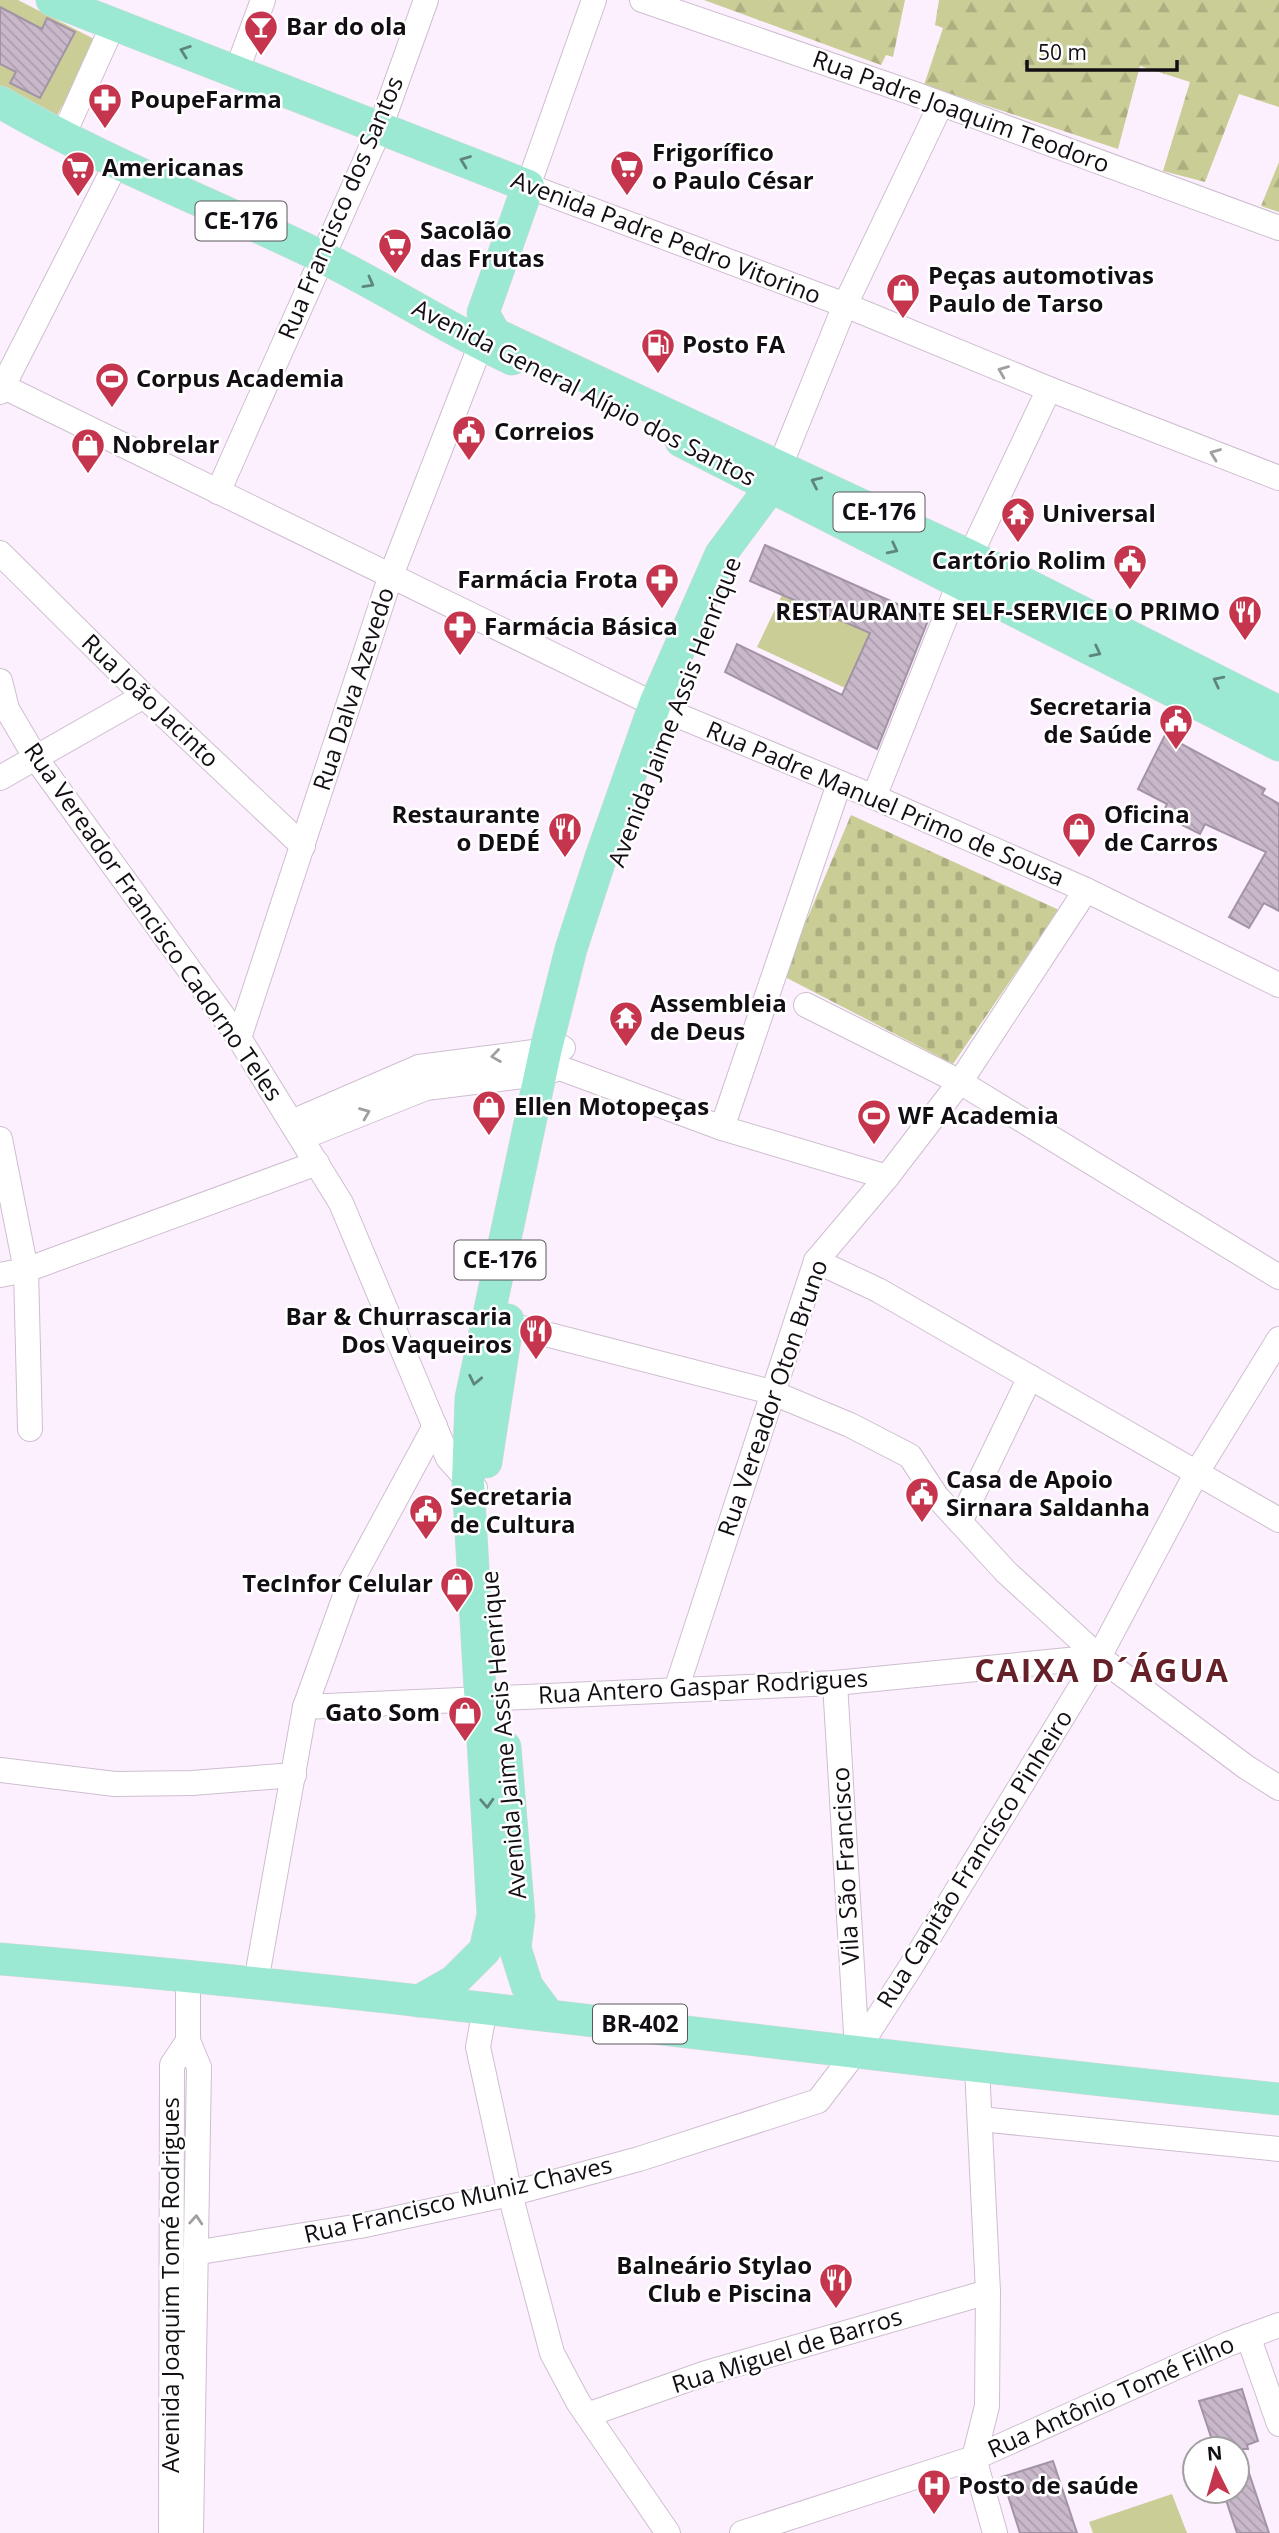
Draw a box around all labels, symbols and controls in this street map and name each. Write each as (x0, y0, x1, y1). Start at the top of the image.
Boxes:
bar icon: Bar do ola (242, 8, 280, 57)
place label: Bar do ola (286, 9, 407, 42)
scale bar (1027, 28, 1178, 72)
text: 50 m (1038, 38, 1087, 66)
street label: Rua Padre Joaquim Teodoro (808, 41, 1115, 180)
one-way arrow (179, 45, 191, 59)
street label: Rua Francisco dos Santos (269, 71, 410, 344)
pharmacy icon: PoupeFarma (86, 81, 124, 130)
place label: PoupeFarma (130, 82, 282, 115)
place label: Frigorífico o Paulo César (652, 135, 814, 196)
supermarket icon: Frigorífico o Paulo César (608, 148, 646, 197)
supermarket icon: Americanas (59, 149, 97, 198)
place label: Americanas (102, 150, 244, 183)
one-way arrow (459, 155, 471, 169)
street label: Avenida Padre Pedro Vitorino (507, 162, 826, 311)
road number: CE-176 (196, 202, 286, 241)
place label: Sacolão das Frutas (420, 213, 545, 274)
supermarket icon: Sacolão das Frutas (376, 226, 414, 275)
place label: Peças automotivas Paulo de Tarso (928, 258, 1154, 319)
shop icon: Peças automotivas Paulo de Tarso (884, 271, 922, 320)
one-way arrow (362, 275, 374, 288)
street label: Avenida General Alípio dos Santos (407, 290, 762, 493)
fuel station icon: Posto FA (639, 326, 677, 375)
place label: Posto FA (682, 327, 786, 360)
sports icon: Corpus Academia (93, 360, 131, 409)
place label: Corpus Academia (136, 361, 344, 394)
one-way arrow (998, 365, 1010, 379)
public building icon: Correios (450, 413, 488, 462)
place label: Correios (494, 414, 594, 447)
shop icon: Nobrelar (69, 426, 107, 475)
place label: Nobrelar (112, 427, 219, 460)
one-way arrow (1210, 448, 1222, 462)
one-way arrow (811, 477, 824, 491)
road number: CE-176 (834, 492, 924, 532)
temple icon: Universal (999, 495, 1037, 544)
place label: Universal (1042, 496, 1156, 529)
one-way arrow (886, 541, 898, 555)
public building icon: Cartório Rolim (1111, 542, 1149, 591)
place label: Cartório Rolim (932, 543, 1106, 576)
street label: Avenida Jaime Assis Henrique (599, 552, 748, 871)
pharmacy icon: Farmácia Frota (643, 561, 681, 610)
place label: Farmácia Frota (457, 562, 638, 595)
street label: Rua Dalva Azevedo (304, 583, 401, 794)
restaurant icon: RESTAURANTE SELF-SERVICE O PRIMO (1226, 593, 1264, 642)
place label: RESTAURANTE SELF-SERVICE O PRIMO (775, 594, 1220, 627)
pharmacy icon: Farmácia Básica (441, 608, 479, 657)
place label: Farmácia Básica (484, 609, 678, 642)
street label: Rua João Jacinto (75, 626, 227, 774)
one-way arrow (1089, 643, 1101, 657)
one-way arrow (1213, 675, 1225, 689)
place label: Secretaria de Saúde (1030, 689, 1152, 750)
public building icon: Secretaria de Saúde (1157, 702, 1195, 751)
street label: Rua Padre Manuel Primo de Sousa (702, 712, 1070, 893)
street label: Rua Vereador Francisco Cadorno Teles (17, 735, 291, 1107)
place label: Restaurante o DEDÉ (392, 797, 540, 858)
place label: Oficina de Carros (1104, 797, 1218, 858)
restaurant icon: Restaurante o DEDÉ (546, 810, 584, 859)
shop icon: Oficina de Carros (1060, 810, 1098, 859)
place label: Assembleia de Deus (650, 986, 787, 1047)
temple icon: Assembleia de Deus (607, 999, 645, 1048)
one-way arrow (490, 1048, 502, 1063)
shop icon: Ellen Motopeças (470, 1088, 508, 1137)
place label: Ellen Motopeças (514, 1089, 709, 1122)
sports icon: WF Academia (855, 1097, 893, 1146)
place label: WF Academia (898, 1098, 1059, 1131)
one-way arrow (358, 1107, 370, 1121)
road number: CE-176 (454, 1240, 546, 1280)
street label: Rua Vereador Oton Bruno (709, 1255, 834, 1540)
place label: Bar & Churrascaria Dos Vaqueiros (285, 1299, 512, 1360)
restaurant icon: Bar & Churrascaria Dos Vaqueiros (517, 1312, 555, 1361)
one-way arrow (468, 1374, 483, 1386)
place label: Casa de Apoio Sirnara Saldanha (946, 1462, 1150, 1523)
public building icon: Casa de Apoio Sirnara Saldanha (903, 1475, 941, 1524)
place label: Secretaria de Cultura (450, 1479, 576, 1540)
public building icon: Secretaria de Cultura (407, 1492, 445, 1541)
shop icon: TecInfor Celular (438, 1565, 476, 1614)
place label: TecInfor Celular (242, 1566, 433, 1599)
street label: Avenida Jaime Assis Henrique (472, 1569, 533, 1901)
district label: CAIXA D´ÁGUA (974, 1648, 1230, 1691)
street label: Rua Antero Gaspar Rodrigues (537, 1660, 869, 1711)
shop icon: Gato Som (446, 1694, 484, 1743)
place label: Gato Som (325, 1695, 440, 1728)
street label: Rua Capitão Francisco Pinheiro (868, 1703, 1079, 2014)
street label: Vila São Francisco (823, 1766, 866, 1966)
one-way arrow (479, 1797, 494, 1808)
road number: BR-402 (593, 2005, 687, 2044)
street label: Avenida Joaquim Tomé Rodrigues (153, 2097, 186, 2473)
street label: Rua Francisco Muniz Chaves (300, 2147, 615, 2250)
one-way arrow (189, 2214, 204, 2225)
place label: Balneário Stylao Club e Piscina (616, 2248, 812, 2309)
restaurant icon: Balneário Stylao Club e Piscina (817, 2261, 855, 2310)
street label: Rua Miguel de Barros (667, 2299, 906, 2400)
street label: Rua Antônio Tomé Filho (982, 2326, 1239, 2465)
north arrow (1181, 2435, 1251, 2505)
text: N (1206, 2439, 1223, 2467)
hospital icon: Posto de saúde (915, 2467, 953, 2516)
place label: Posto de saúde (958, 2468, 1139, 2501)

